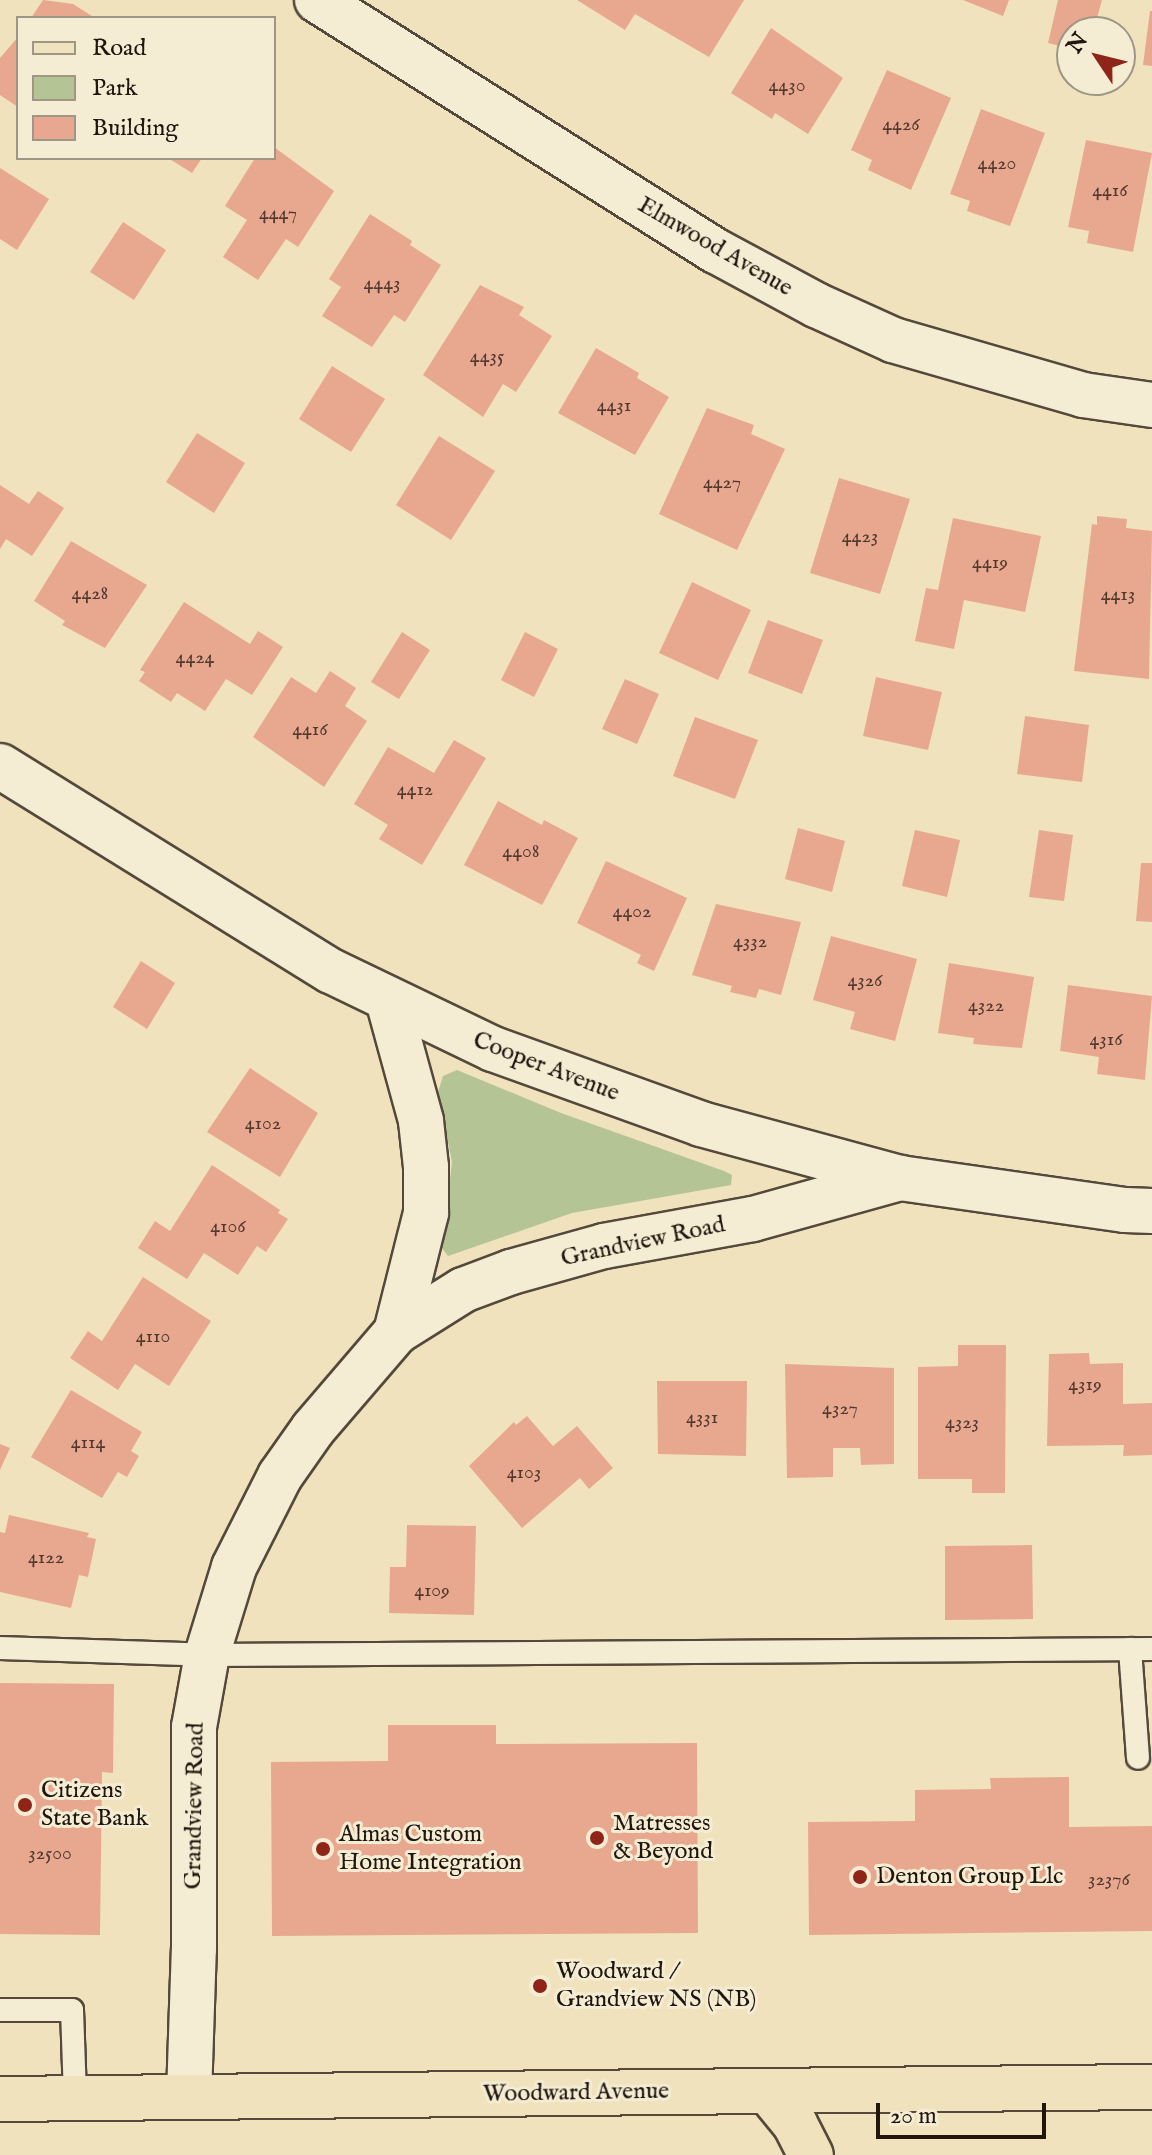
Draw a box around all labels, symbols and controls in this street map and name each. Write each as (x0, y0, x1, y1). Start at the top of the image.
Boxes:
legend (16, 16, 276, 160)
north arrow (1056, 16, 1136, 96)
text: N (1061, 28, 1095, 59)
text: Road (92, 33, 146, 64)
text: Park (92, 73, 138, 104)
house number: 4430 (769, 73, 805, 97)
house number: 4426 (882, 112, 920, 136)
text: Building (92, 113, 178, 144)
house number: 4420 (978, 151, 1016, 175)
house number: 4416 (1092, 178, 1128, 202)
street label: Elmwood Avenue (632, 191, 798, 303)
house number: 4447 (259, 201, 297, 225)
house number: 4443 (364, 271, 400, 295)
house number: 4435 (470, 344, 504, 368)
house number: 4431 (597, 393, 631, 417)
house number: 4427 (703, 470, 741, 494)
house number: 4423 (842, 524, 878, 548)
house number: 4419 (972, 550, 1008, 574)
house number: 4428 (72, 581, 108, 605)
house number: 4413 (1101, 582, 1135, 606)
house number: 4424 (176, 645, 214, 669)
house number: 4416 (292, 717, 328, 741)
house number: 4412 (397, 777, 433, 801)
house number: 4408 (502, 839, 540, 863)
house number: 4402 (613, 899, 651, 923)
house number: 4332 (733, 929, 767, 953)
house number: 4326 (847, 968, 883, 992)
house number: 4322 (968, 993, 1004, 1017)
street label: Cooper Avenue (469, 1026, 623, 1108)
house number: 4316 (1089, 1027, 1123, 1051)
house number: 4102 (245, 1111, 281, 1135)
street label: Grandview Road (558, 1211, 728, 1273)
house number: 4106 (210, 1214, 246, 1238)
house number: 4110 (136, 1324, 170, 1348)
house number: 4319 (1068, 1372, 1102, 1396)
house number: 4327 (822, 1396, 858, 1420)
house number: 4331 (686, 1405, 718, 1429)
house number: 4323 (945, 1410, 979, 1434)
house number: 4114 (71, 1430, 105, 1454)
house number: 4103 (507, 1460, 541, 1484)
house number: 4122 (28, 1545, 64, 1569)
house number: 4109 (414, 1578, 450, 1602)
street label: Grandview Road (179, 1722, 211, 1890)
place label: Citizens State Bank (41, 1777, 148, 1833)
marker: Citizens State Bank (16, 1796, 34, 1814)
place label: Matresses & Beyond (613, 1810, 713, 1866)
place label: Almas Custom Home Integration (339, 1821, 522, 1877)
marker: Matresses & Beyond (588, 1829, 606, 1847)
marker: Almas Custom Home Integration (314, 1840, 332, 1858)
house number: 32500 (28, 1841, 72, 1865)
place label: Denton Group Llc (876, 1863, 1063, 1891)
house number: 32376 (1088, 1867, 1130, 1891)
marker: Denton Group Llc (851, 1868, 869, 1886)
place label: Woodward / Grandview NS (NB) (556, 1958, 756, 2014)
marker: Woodward / Grandview NS (NB) (531, 1977, 549, 1995)
street label: Woodward Avenue (483, 2077, 669, 2109)
scale bar (880, 2087, 1050, 2137)
text: 20 m (890, 2101, 937, 2132)

